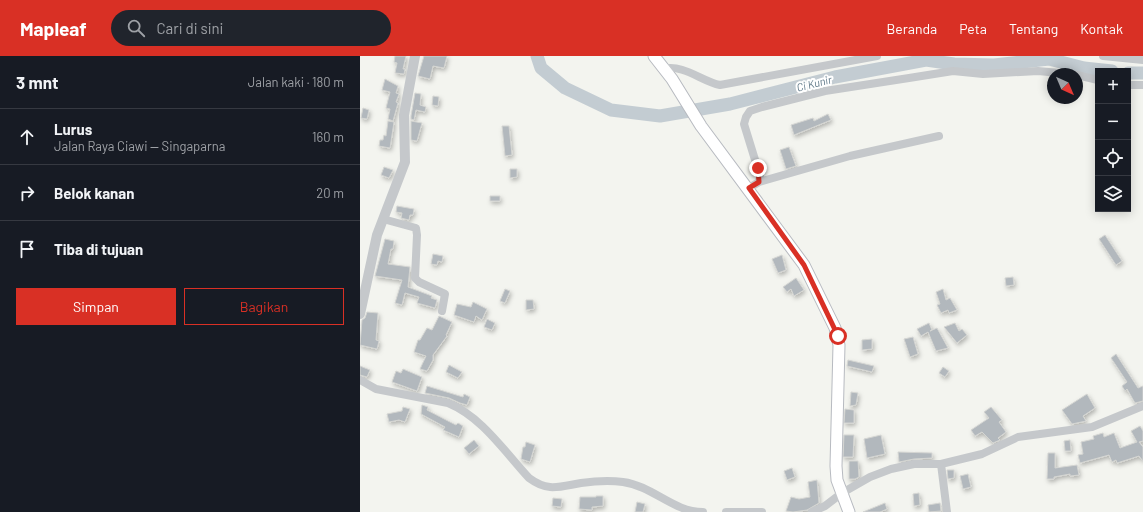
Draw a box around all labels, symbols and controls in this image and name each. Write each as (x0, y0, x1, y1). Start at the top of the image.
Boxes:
search box (111, 10, 391, 46)
text: Mapleaf (20, 17, 87, 40)
icon: search (125, 17, 147, 39)
text: Cari di sini (157, 19, 223, 37)
text: Beranda (887, 20, 937, 37)
text: Peta (959, 20, 987, 37)
text: Tentang (1009, 20, 1058, 37)
text: Kontak (1080, 20, 1123, 37)
north arrow (1047, 68, 1083, 104)
map controls (1095, 68, 1131, 212)
button: + (1095, 68, 1131, 104)
text: 3 mnt (16, 72, 59, 92)
water label: Ci Kunir (795, 72, 834, 94)
text: Jalan kaki · 180 m (248, 74, 344, 90)
button: − (1095, 104, 1131, 140)
text: Lurus (54, 120, 92, 138)
icon: ahead (16, 126, 38, 148)
text: 160 m (312, 129, 344, 145)
text: Jalan Raya Ciawi — Singaparna (54, 138, 225, 154)
button: locate (1095, 140, 1131, 176)
route end (749, 159, 767, 177)
button: layers (1095, 176, 1131, 212)
icon: right (16, 182, 38, 204)
text: Belok kanan (54, 184, 134, 202)
text: 20 m (316, 185, 344, 201)
icon: arrive (16, 238, 38, 260)
text: Tiba di tujuan (54, 240, 143, 258)
button: Simpan (16, 288, 176, 325)
button: Bagikan (184, 288, 344, 325)
route start (829, 327, 847, 345)

